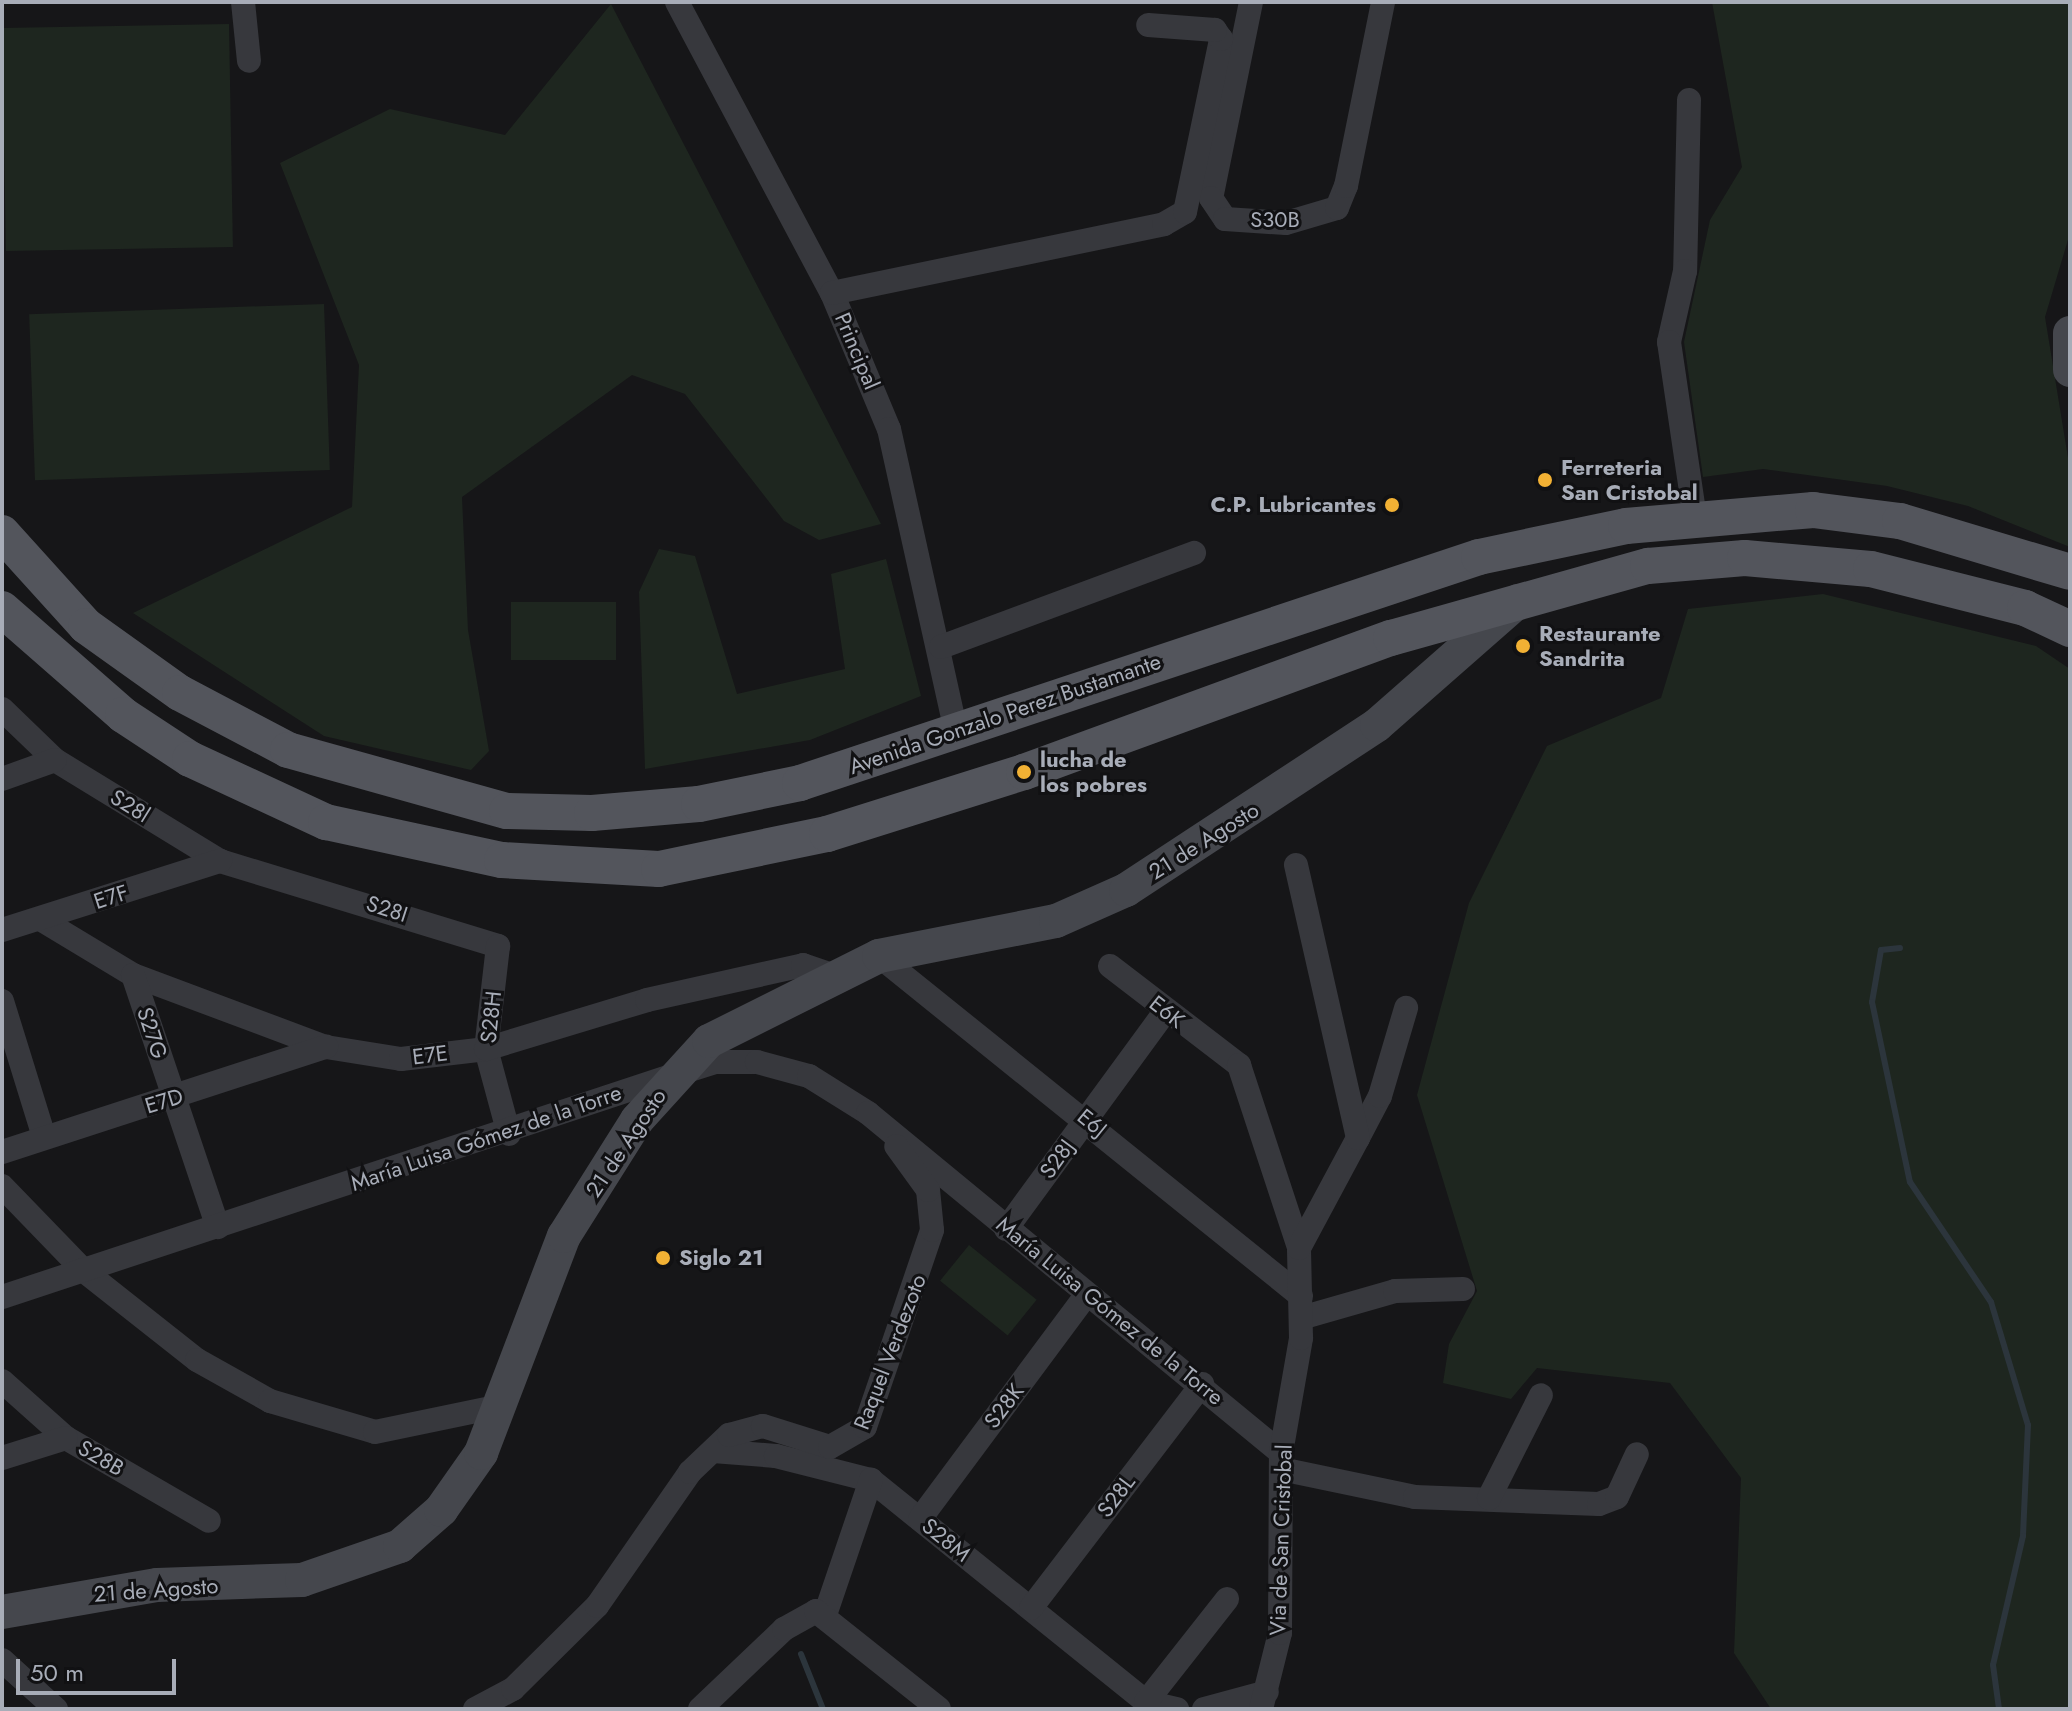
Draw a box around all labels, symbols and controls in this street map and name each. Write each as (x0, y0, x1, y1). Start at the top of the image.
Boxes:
street label: S30B (1250, 207, 1300, 233)
street label: Principal (829, 309, 885, 393)
place label: Ferreteria San Cristobal (1561, 454, 1698, 506)
marker: Ferreteria San Cristobal (1536, 471, 1554, 489)
place label: C.P. Lubricantes (1210, 492, 1376, 518)
marker: C.P. Lubricantes (1383, 496, 1401, 514)
place label: Restaurante Sandrita (1539, 620, 1661, 672)
marker: Restaurante Sandrita (1514, 637, 1532, 655)
street label: Avenida Gonzalo Perez Bustamante (846, 648, 1164, 780)
place label: lucha de los pobres (1040, 746, 1147, 798)
marker: lucha de los pobres (1015, 763, 1033, 781)
street label: S28l (105, 784, 155, 828)
street label: 21 de Agosto (1144, 797, 1264, 885)
street label: E7F (90, 879, 132, 915)
street label: S28I (363, 890, 411, 928)
street label: S28H (475, 990, 507, 1044)
street label: E6K (1144, 990, 1190, 1034)
street label: S27G (131, 1004, 173, 1062)
street label: E7E (411, 1040, 449, 1070)
street label: María Luisa Gómez de la Torre (347, 1079, 625, 1197)
street label: E7D (142, 1083, 186, 1119)
street label: 21 de Agosto (580, 1084, 672, 1202)
street label: E6J (1072, 1103, 1112, 1143)
street label: S28J (1034, 1134, 1080, 1184)
street label: María Luisa Gómez de la Torre (991, 1211, 1229, 1411)
place label: Siglo 21 (679, 1245, 763, 1271)
marker: Siglo 21 (654, 1249, 672, 1267)
street label: Raquel Verdezoto (848, 1271, 932, 1433)
street label: S28K (979, 1378, 1029, 1434)
street label: S28B (73, 1434, 129, 1482)
street label: Via de San Cristobal (1264, 1444, 1298, 1636)
street label: S28L (1091, 1469, 1141, 1523)
street label: S28M (917, 1513, 975, 1567)
street label: 21 de Agosto (93, 1572, 219, 1608)
scale bar (20, 1643, 180, 1693)
text: 50 m (30, 1655, 84, 1690)

